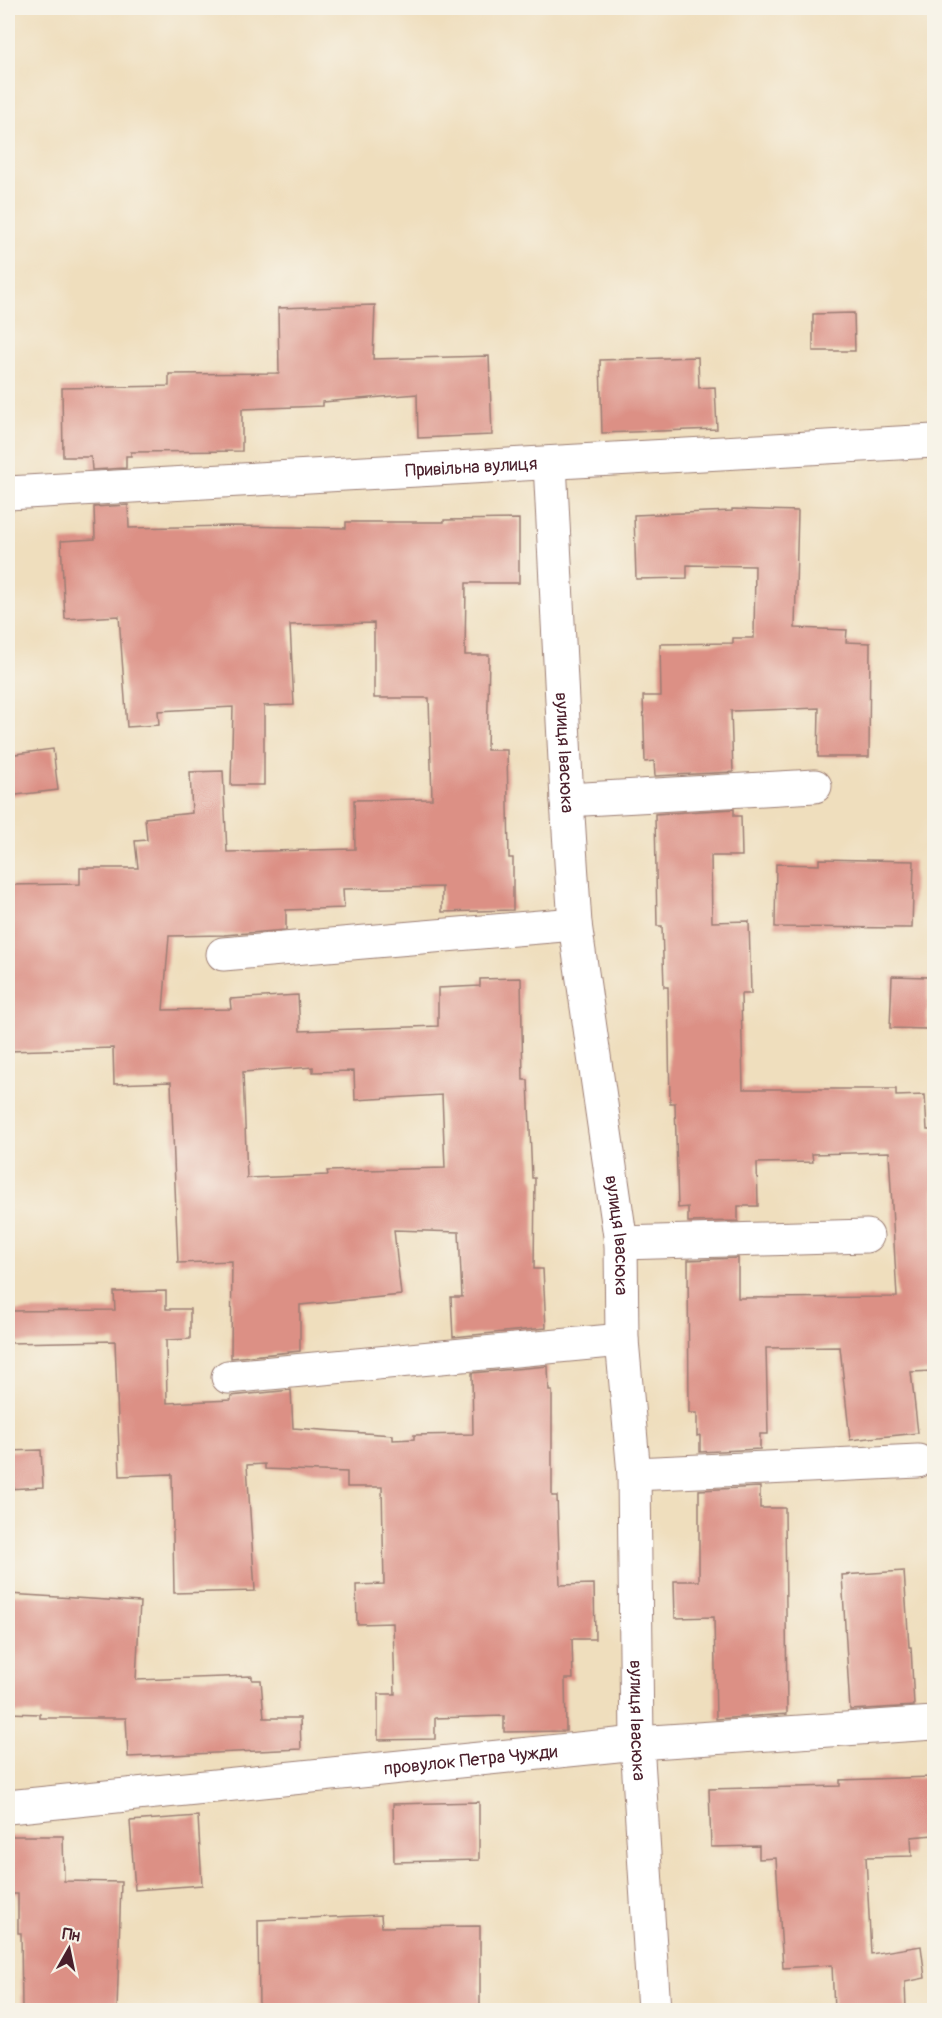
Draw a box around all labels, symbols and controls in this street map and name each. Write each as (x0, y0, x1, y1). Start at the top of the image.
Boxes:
street label: Привільна вулиця (405, 452, 538, 483)
street label: вулиця Івасюка (550, 692, 579, 814)
street label: вулиця Івасюка (599, 1174, 633, 1296)
street label: вулиця Івасюка (624, 1660, 650, 1782)
street label: провулок Петра Чужди (383, 1740, 559, 1781)
north arrow (39, 1919, 99, 1979)
text: Пн (61, 1924, 81, 1946)

